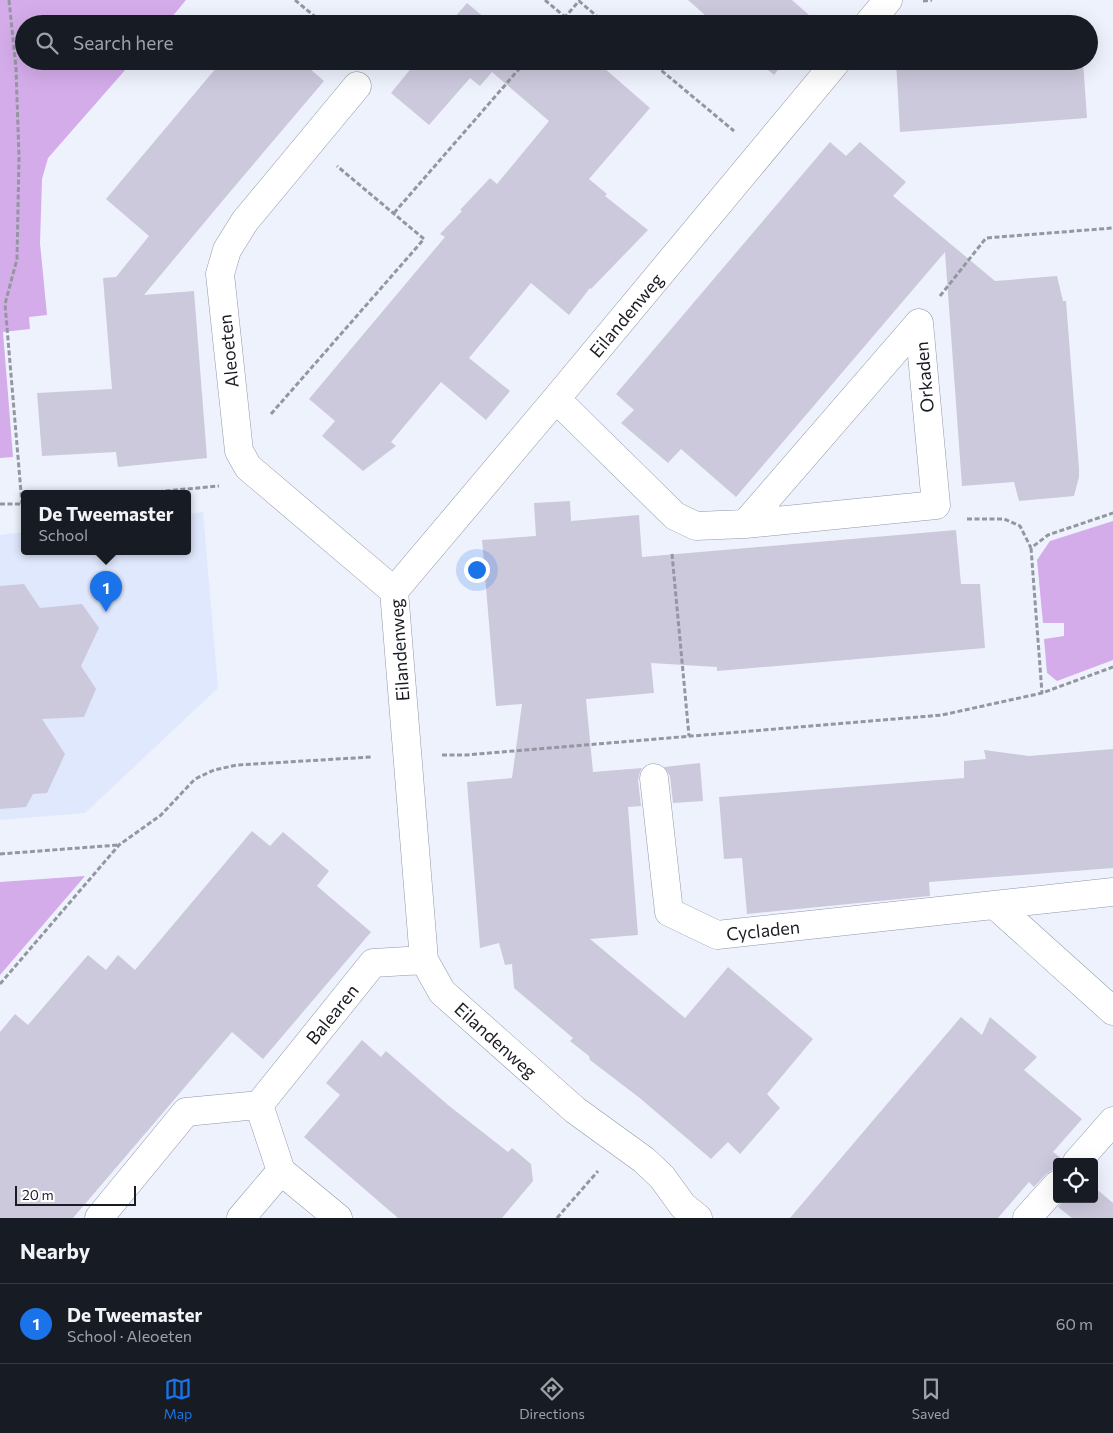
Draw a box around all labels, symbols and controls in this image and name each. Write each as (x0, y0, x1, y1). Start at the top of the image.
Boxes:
search box (15, 15, 1098, 70)
icon: search (33, 29, 61, 57)
text: Search here (73, 31, 173, 54)
street label: Eilandenweg (584, 268, 668, 362)
street label: Aleoeten (213, 313, 243, 389)
street label: Orkaden (910, 341, 938, 413)
popup (21, 490, 191, 555)
text: De Tweemaster (38, 502, 174, 525)
text: School (38, 525, 88, 544)
your location (464, 557, 490, 583)
pin: 1 (90, 571, 122, 612)
street label: Eilandenweg (384, 598, 414, 702)
street label: Cycladen (725, 915, 801, 945)
street label: Balearen (301, 979, 363, 1049)
street label: Eilandenweg (450, 997, 542, 1083)
map controls (1053, 1158, 1098, 1203)
button: locate (1053, 1158, 1098, 1203)
scale bar (15, 1183, 136, 1206)
text: 20 m (22, 1186, 54, 1203)
text: Nearby (20, 1238, 90, 1263)
text: De Tweemaster (67, 1303, 202, 1326)
text: 1 (32, 1314, 40, 1333)
text: 60 m (1056, 1314, 1093, 1333)
text: School · Aleoeten (67, 1326, 192, 1345)
tab: Map (163, 1375, 192, 1422)
tab: Directions (519, 1375, 585, 1422)
tab: Saved (912, 1375, 950, 1422)

